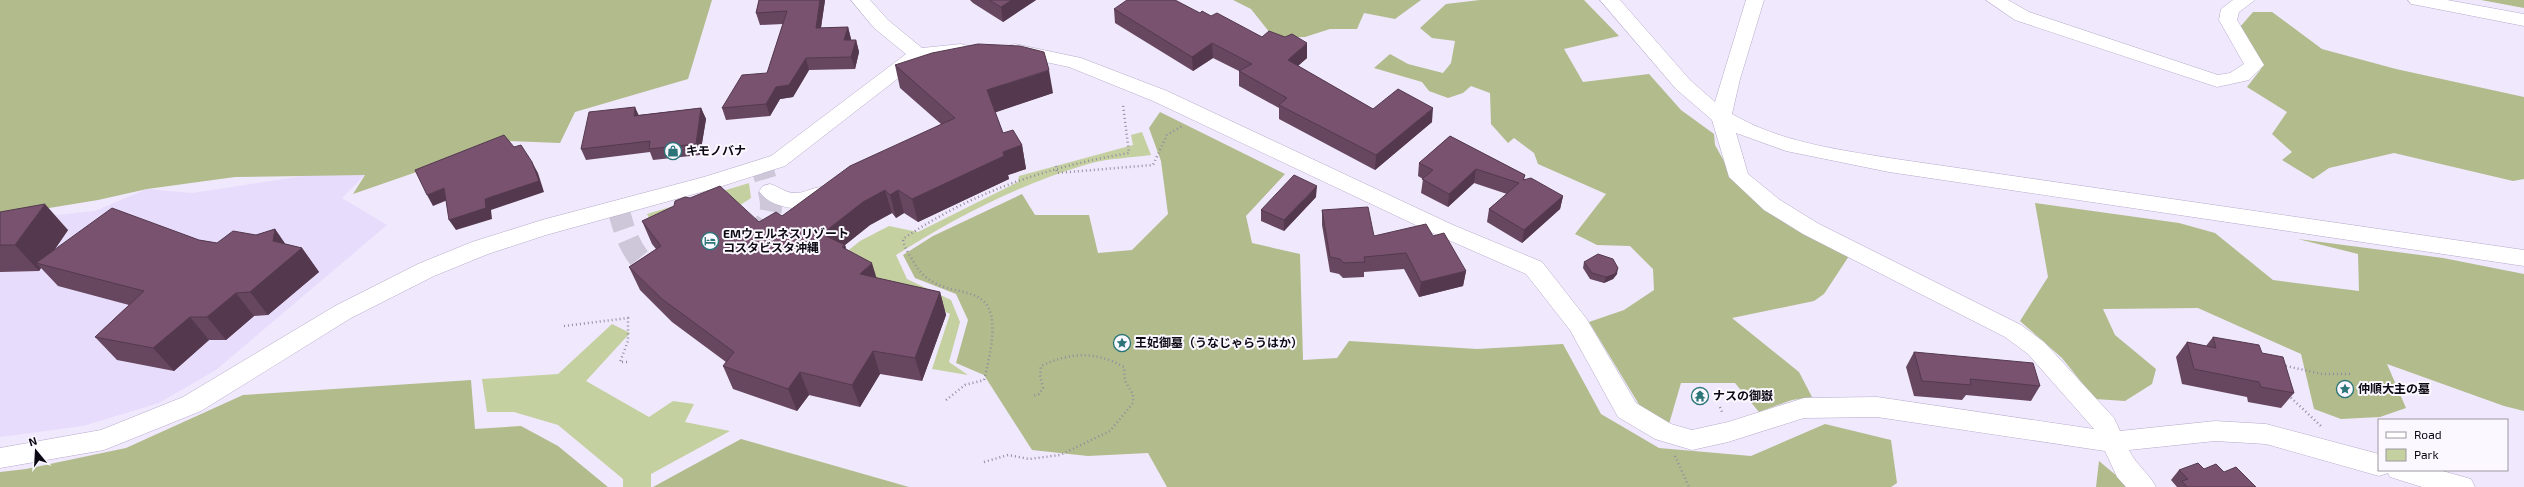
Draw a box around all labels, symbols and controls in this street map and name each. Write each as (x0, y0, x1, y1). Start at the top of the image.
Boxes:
shop icon: キモノバナ (663, 141, 683, 161)
place label: キモノバナ (686, 143, 746, 157)
place label: EMウェルネスリゾート コスタビスタ沖縄 (723, 226, 849, 254)
hotel icon: EMウェルネスリゾート コスタビスタ沖縄 (700, 231, 720, 251)
place icon: 王妃御墓（うなじゃらうはか） (1112, 333, 1132, 353)
place label: 王妃御墓（うなじゃらうはか） (1135, 335, 1303, 349)
place icon: 仲順大主の墓 (2335, 379, 2355, 399)
place label: 仲順大主の墓 (2358, 381, 2430, 395)
temple icon: ナスの御嶽 (1690, 386, 1710, 406)
place label: ナスの御嶽 (1713, 388, 1773, 402)
legend (2378, 419, 2508, 471)
text: Road (2414, 427, 2442, 441)
north arrow (16, 431, 56, 471)
text: N (27, 434, 39, 448)
text: Park (2414, 447, 2439, 461)

